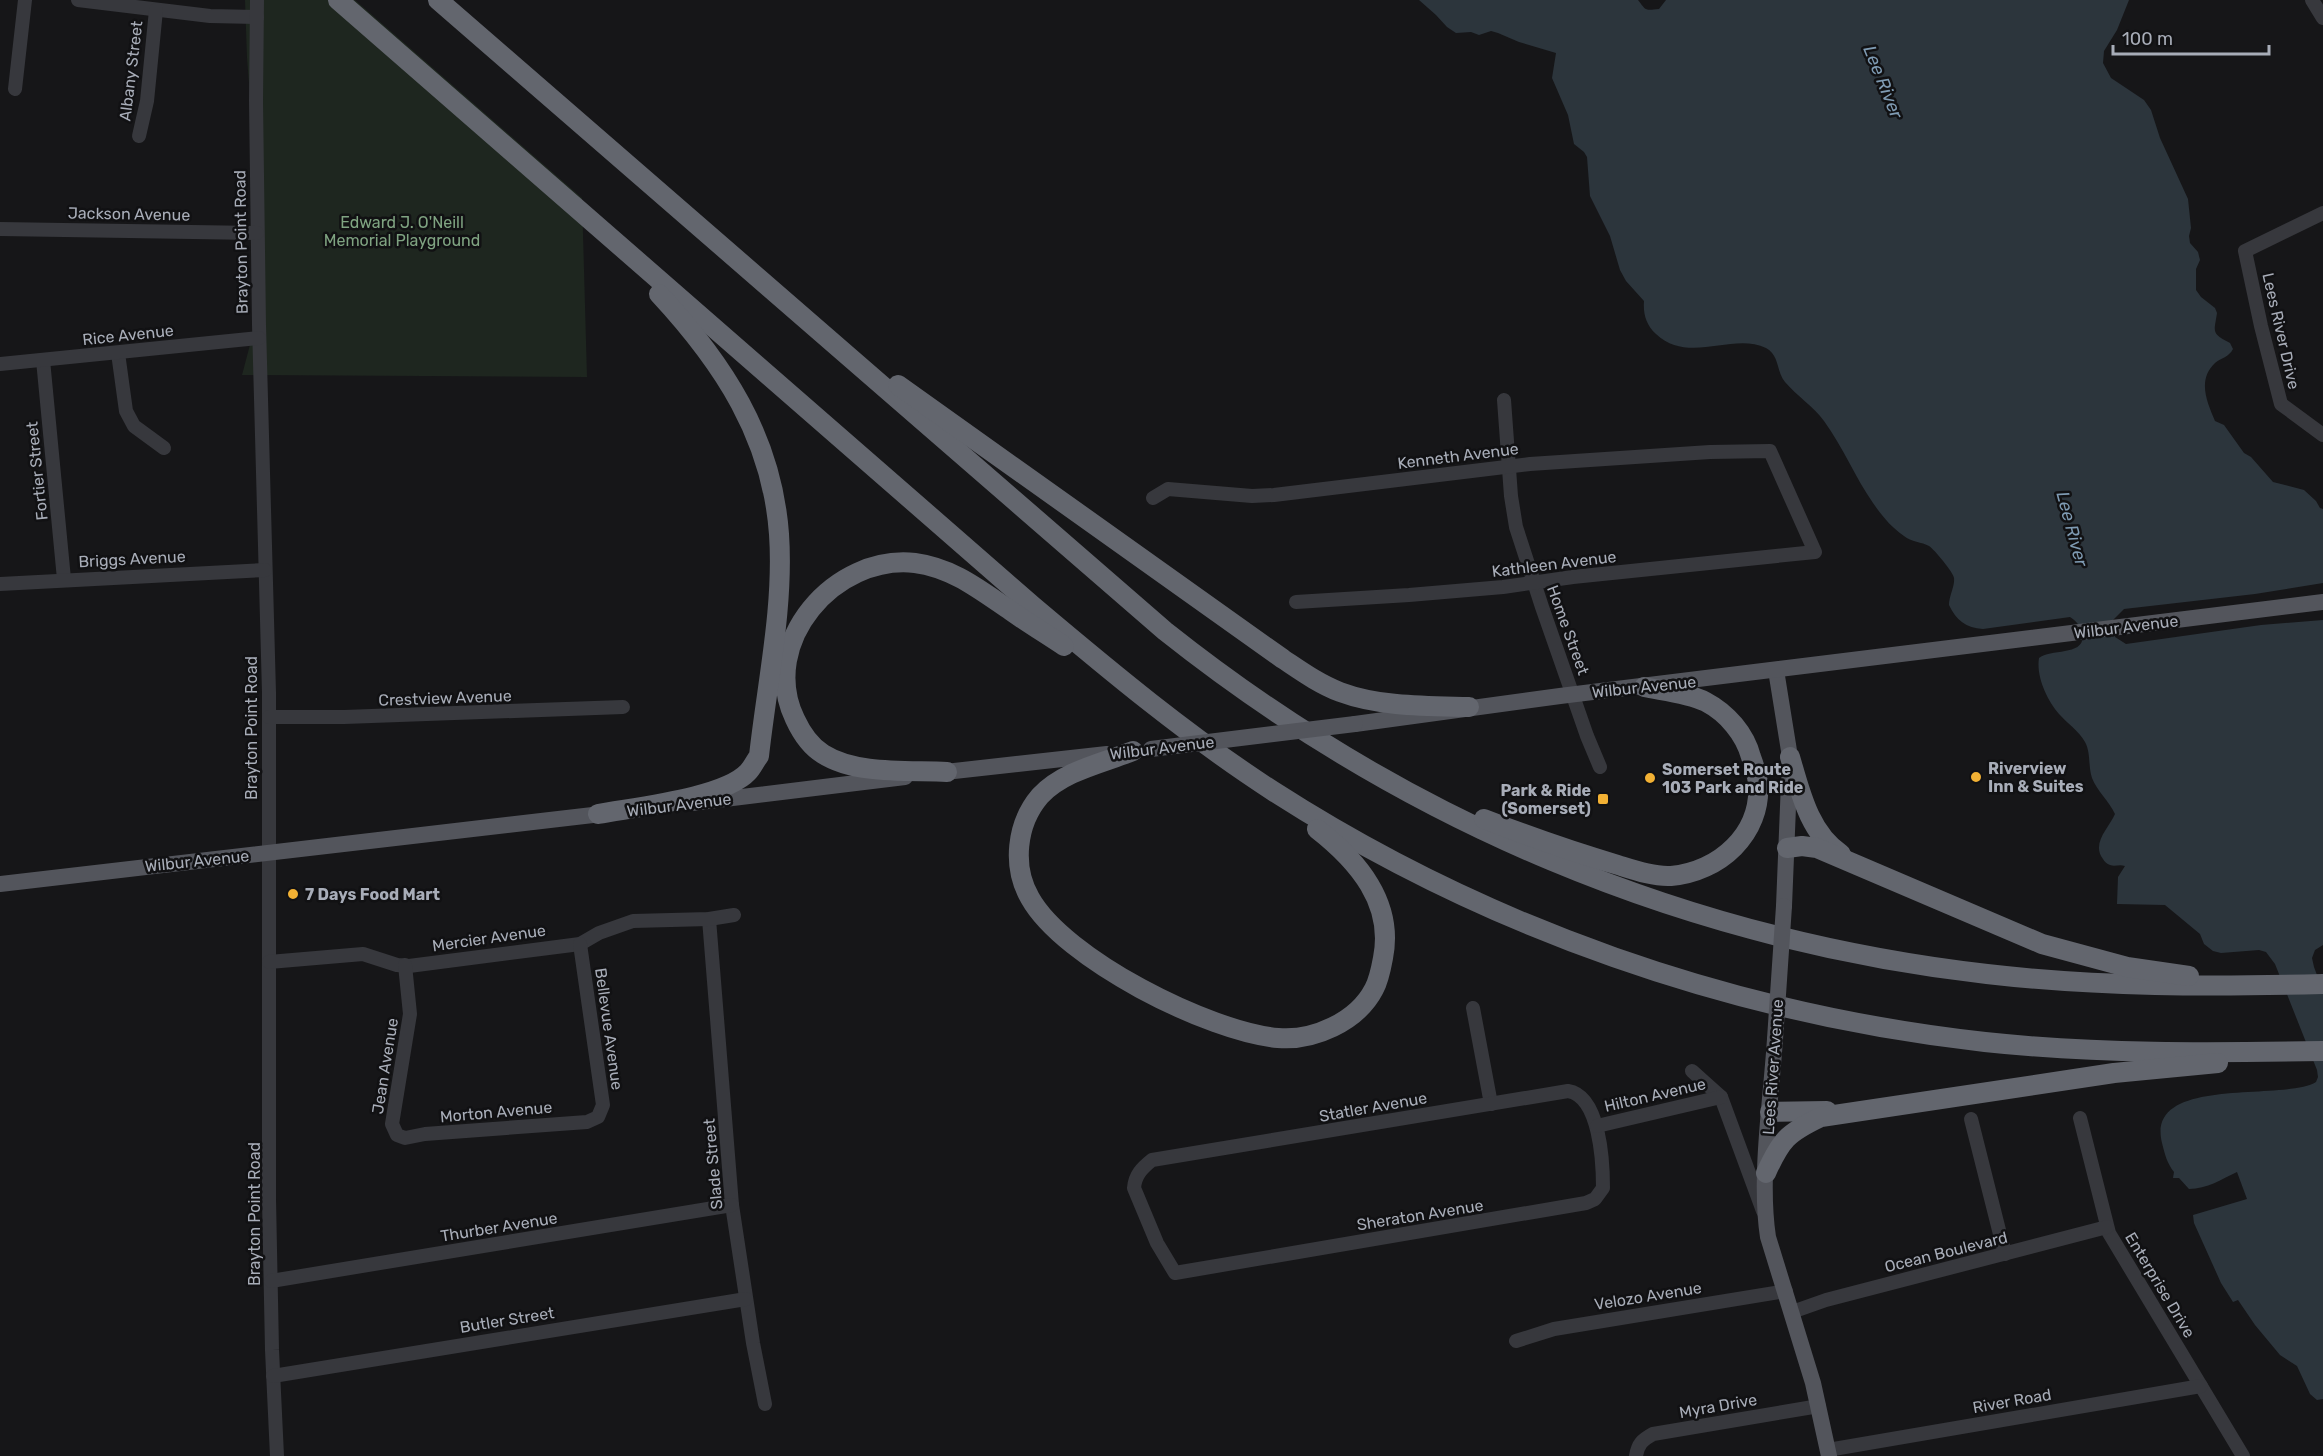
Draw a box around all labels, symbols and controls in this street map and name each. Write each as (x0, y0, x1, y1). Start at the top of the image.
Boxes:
scale bar (2113, 18, 2269, 56)
street label: Albany Street (115, 20, 147, 122)
text: 100 m (2122, 28, 2173, 50)
water label: Lee River (1858, 42, 1908, 123)
street label: Brayton Point Road (230, 170, 252, 314)
street label: Jackson Avenue (68, 203, 190, 225)
park label: Edward J. O'Neill Memorial Playground (324, 213, 480, 250)
street label: Lees River Drive (2258, 271, 2304, 391)
street label: Rice Avenue (81, 321, 175, 349)
street label: Fortier Street (22, 421, 52, 521)
street label: Kenneth Avenue (1396, 439, 1520, 473)
water label: Lee River (2051, 489, 2093, 570)
street label: Briggs Avenue (78, 547, 186, 571)
street label: Kathleen Avenue (1491, 547, 1617, 581)
street label: Home Street (1543, 583, 1593, 677)
street label: Wilbur Avenue (2073, 611, 2179, 643)
street label: Brayton Point Road (242, 656, 261, 800)
street label: Wilbur Avenue (1591, 672, 1697, 702)
street label: Crestview Avenue (378, 686, 512, 710)
street label: Wilbur Avenue (1109, 732, 1215, 764)
place label: Riverview Inn & Suites (1988, 759, 2084, 796)
place label: Somerset Route 103 Park and Ride (1662, 760, 1803, 797)
marker: Riverview Inn & Suites (1969, 770, 1983, 784)
marker: Somerset Route 103 Park and Ride (1643, 771, 1657, 785)
place label: Park & Ride (Somerset) (1500, 781, 1591, 818)
street label: Wilbur Avenue (626, 789, 732, 821)
marker: Park & Ride (Somerset) (1596, 792, 1610, 806)
street label: Wilbur Avenue (144, 846, 250, 876)
place label: 7 Days Food Mart (305, 885, 440, 904)
marker: 7 Days Food Mart (286, 887, 300, 901)
street label: Mercier Avenue (431, 921, 547, 955)
street label: Bellevue Avenue (591, 967, 627, 1091)
street label: Lees River Avenue (1759, 998, 1787, 1135)
street label: Jean Avenue (368, 1016, 402, 1115)
street label: Hilton Avenue (1602, 1074, 1708, 1116)
street label: Statler Avenue (1318, 1088, 1429, 1126)
street label: Morton Avenue (439, 1098, 553, 1126)
street label: Slade Street (700, 1118, 726, 1210)
street label: Brayton Point Road (245, 1142, 264, 1286)
street label: Sheraton Avenue (1355, 1196, 1485, 1234)
street label: Thurber Avenue (439, 1208, 559, 1246)
street label: Ocean Boulevard (1883, 1228, 2009, 1276)
street label: Enterprise Drive (2121, 1229, 2199, 1341)
street label: Velozo Avenue (1593, 1278, 1703, 1314)
street label: Butler Street (458, 1303, 556, 1337)
street label: River Road (1971, 1385, 2053, 1417)
street label: Myra Drive (1678, 1390, 1758, 1422)

